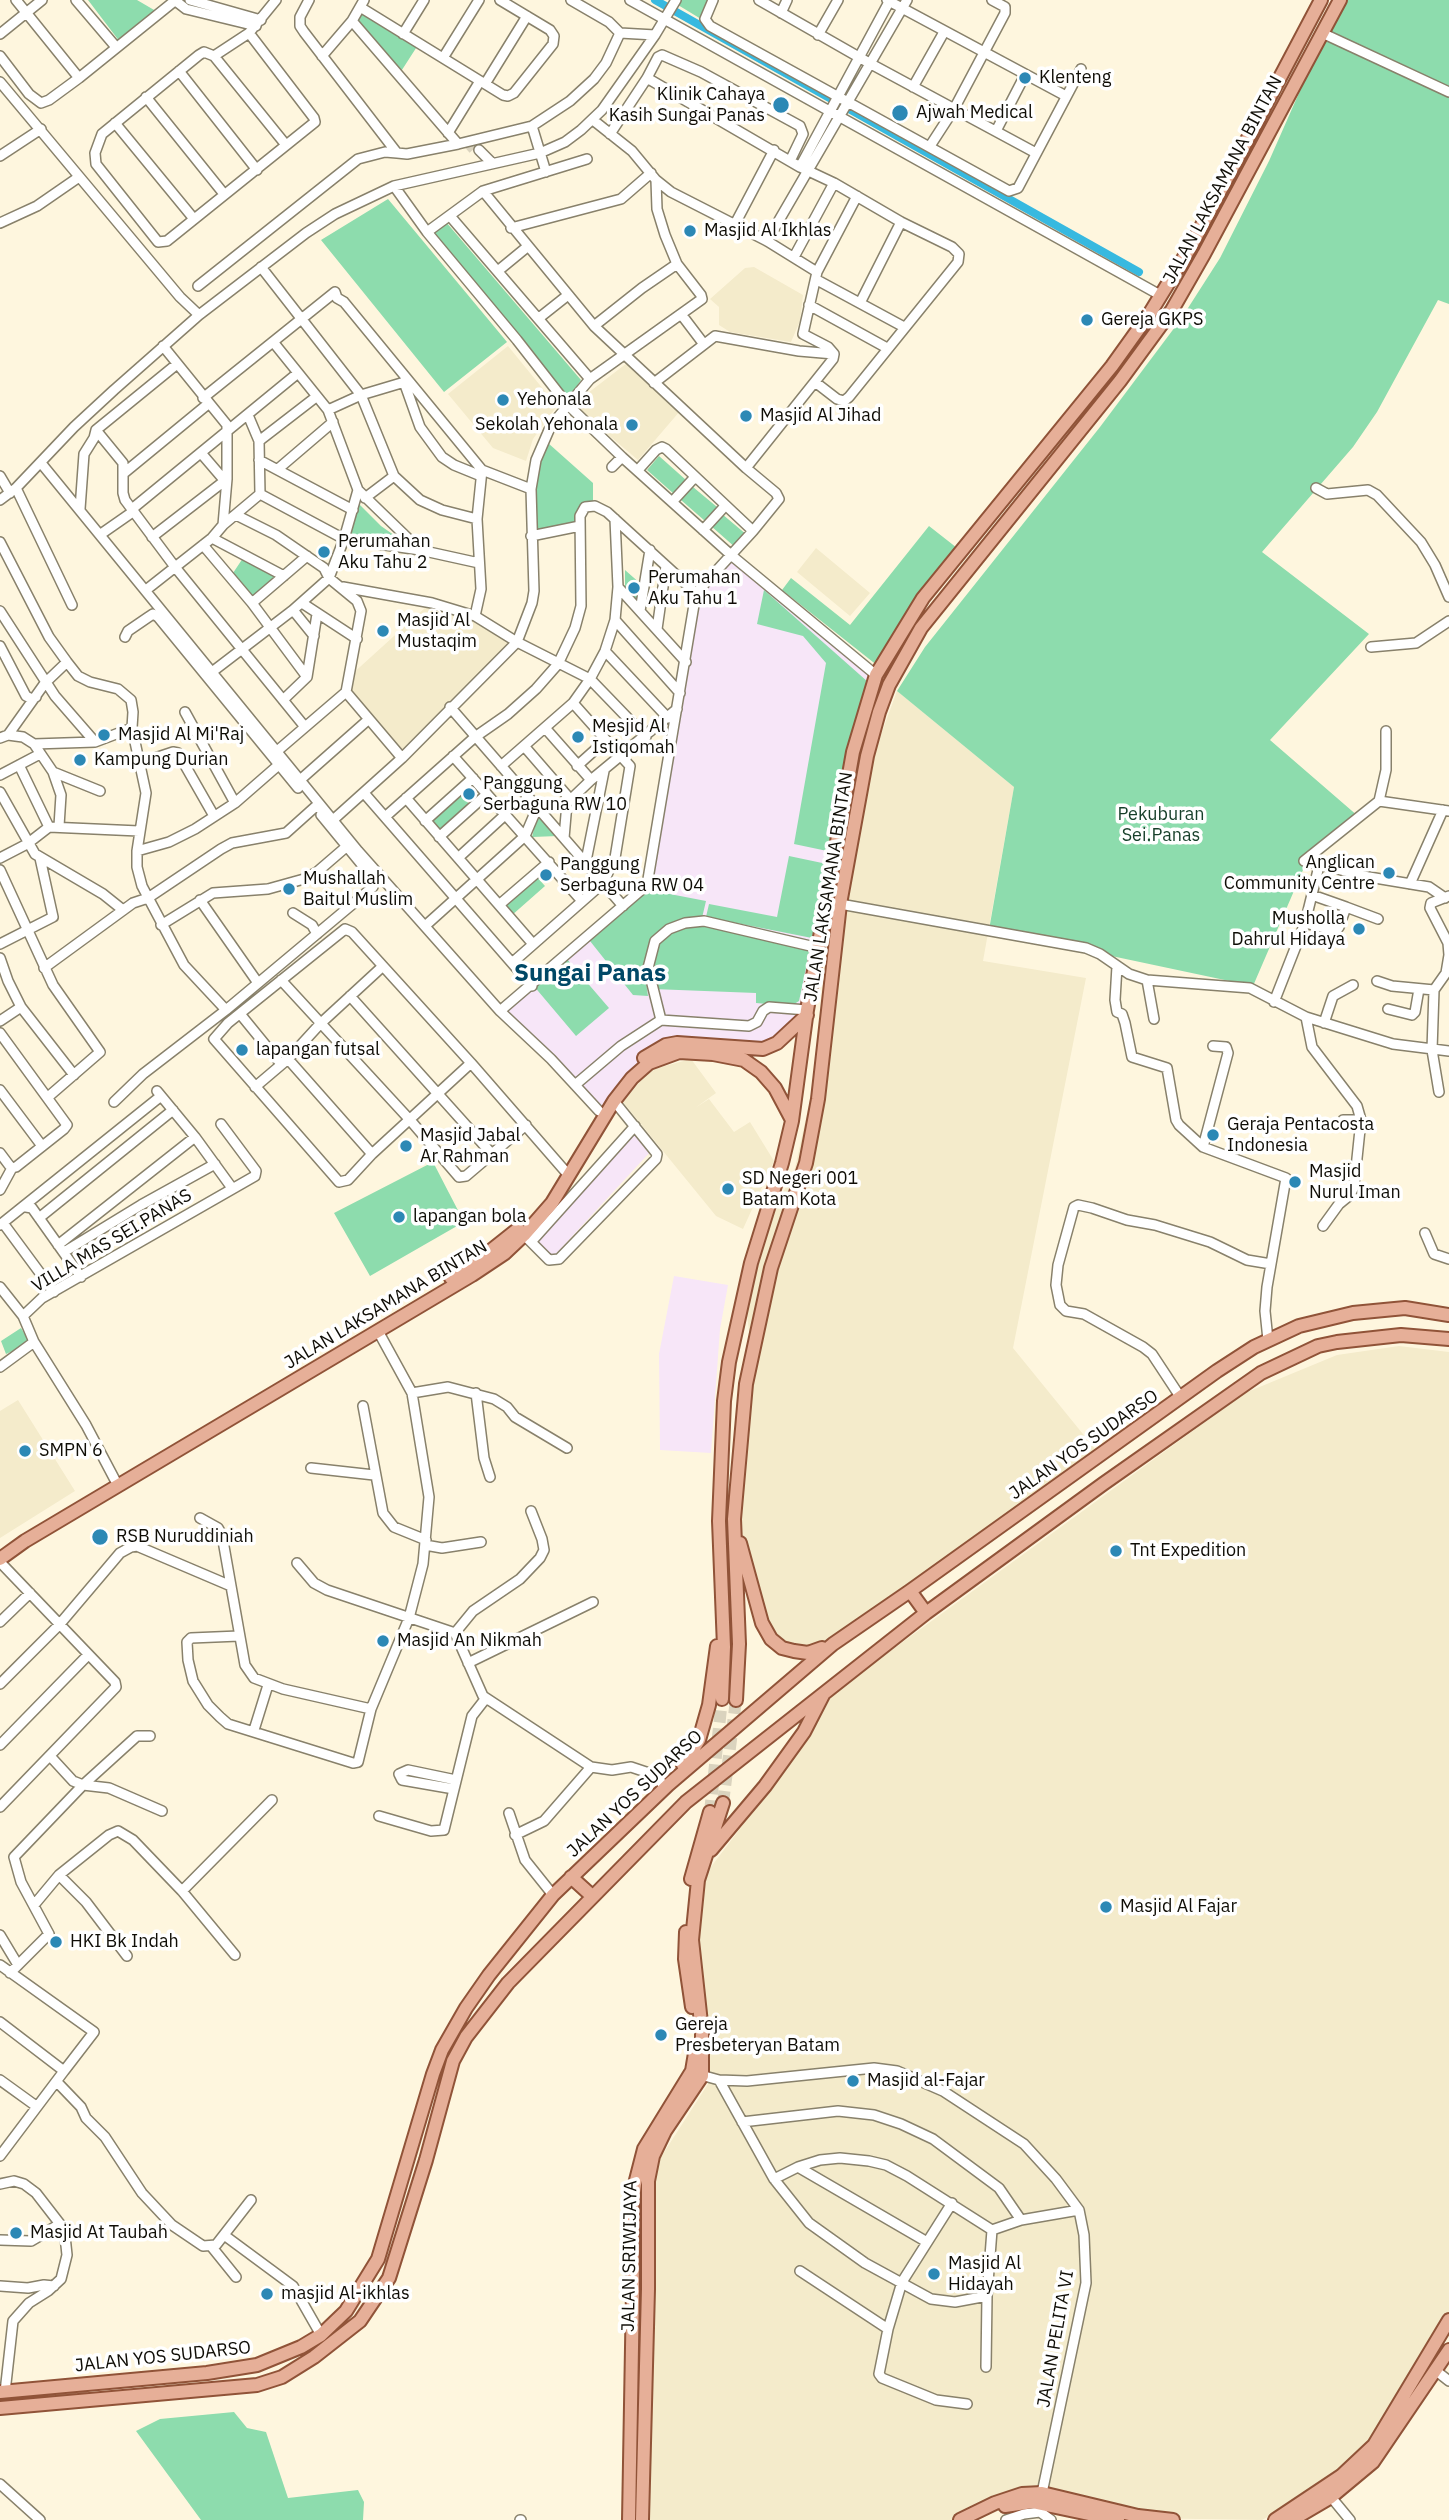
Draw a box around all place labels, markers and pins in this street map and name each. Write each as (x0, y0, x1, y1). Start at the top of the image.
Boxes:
place label: Klenteng (1039, 67, 1111, 89)
marker: Klenteng (1017, 70, 1033, 86)
place label: Klinik Cahaya Kasih Sungai Panas (609, 84, 765, 126)
marker: Klinik Cahaya Kasih Sungai Panas (771, 95, 791, 115)
place label: Ajwah Medical (916, 102, 1033, 124)
marker: Ajwah Medical (890, 103, 910, 123)
place label: Masjid Al Ikhlas (704, 220, 832, 242)
marker: Masjid Al Ikhlas (682, 223, 698, 239)
place label: Gereja GKPS (1101, 309, 1203, 331)
marker: Gereja GKPS (1079, 312, 1095, 328)
place label: Yehonala (517, 389, 591, 411)
marker: Yehonala (495, 392, 511, 408)
place label: Masjid Al Jihad (760, 405, 881, 427)
marker: Masjid Al Jihad (738, 408, 754, 424)
place label: Sekolah Yehonala (475, 414, 618, 436)
marker: Sekolah Yehonala (624, 417, 640, 433)
place label: Perumahan Aku Tahu 2 (338, 531, 431, 574)
marker: Perumahan Aku Tahu 2 (316, 544, 332, 560)
place label: Perumahan Aku Tahu 1 (648, 567, 741, 610)
marker: Perumahan Aku Tahu 1 (626, 580, 642, 596)
place label: Masjid Al Mustaqim (397, 610, 477, 652)
marker: Masjid Al Mustaqim (375, 623, 391, 639)
place label: Mesjid Al Istiqomah (592, 716, 675, 758)
place label: Masjid Al Mi'Raj (118, 724, 244, 746)
marker: Masjid Al Mi'Raj (96, 727, 112, 743)
marker: Mesjid Al Istiqomah (570, 729, 586, 745)
place label: Kampung Durian (94, 749, 228, 771)
marker: Kampung Durian (72, 752, 88, 768)
place label: Panggung Serbaguna RW 10 (483, 773, 627, 816)
marker: Panggung Serbaguna RW 10 (461, 786, 477, 802)
place label: Anglican Community Centre (1224, 852, 1375, 894)
place label: Panggung Serbaguna RW 04 (560, 854, 704, 896)
marker: Anglican Community Centre (1381, 865, 1397, 881)
marker: Panggung Serbaguna RW 04 (538, 867, 554, 883)
place label: Mushallah Baitul Muslim (303, 868, 413, 910)
marker: Mushallah Baitul Muslim (281, 881, 297, 897)
place label: Musholla Dahrul Hidaya (1232, 908, 1345, 950)
marker: Musholla Dahrul Hidaya (1351, 921, 1367, 937)
place label: lapangan futsal (256, 1039, 380, 1061)
marker: lapangan futsal (234, 1042, 250, 1058)
place label: Geraja Pentacosta Indonesia (1227, 1114, 1374, 1156)
place label: Masjid Jabal Ar Rahman (420, 1125, 520, 1168)
marker: Geraja Pentacosta Indonesia (1205, 1127, 1221, 1143)
marker: Masjid Jabal Ar Rahman (398, 1138, 414, 1154)
place label: Masjid Nurul Iman (1309, 1161, 1401, 1204)
place label: SD Negeri 001 Batam Kota (742, 1168, 858, 1210)
marker: Masjid Nurul Iman (1287, 1174, 1303, 1190)
marker: SD Negeri 001 Batam Kota (720, 1181, 736, 1197)
place label: lapangan bola (413, 1206, 526, 1228)
marker: lapangan bola (391, 1209, 407, 1225)
place label: SMPN 6 (39, 1440, 103, 1462)
marker: SMPN 6 (17, 1443, 33, 1459)
place label: RSB Nuruddiniah (116, 1526, 254, 1548)
marker: RSB Nuruddiniah (90, 1527, 110, 1547)
place label: Tnt Expedition (1130, 1540, 1246, 1562)
marker: Tnt Expedition (1108, 1543, 1124, 1559)
place label: Masjid An Nikmah (397, 1630, 542, 1652)
marker: Masjid An Nikmah (375, 1633, 391, 1649)
place label: Masjid Al Fajar (1120, 1896, 1237, 1918)
marker: Masjid Al Fajar (1098, 1899, 1114, 1915)
place label: HKI Bk Indah (70, 1931, 179, 1953)
marker: HKI Bk Indah (48, 1934, 64, 1950)
place label: Gereja Presbeteryan Batam (675, 2014, 840, 2056)
marker: Gereja Presbeteryan Batam (653, 2027, 669, 2043)
place label: Masjid al-Fajar (867, 2070, 985, 2092)
marker: Masjid al-Fajar (845, 2073, 861, 2089)
place label: Masjid At Taubah (30, 2222, 168, 2244)
marker: Masjid At Taubah (8, 2225, 24, 2241)
place label: Masjid Al Hidayah (948, 2253, 1021, 2296)
marker: Masjid Al Hidayah (926, 2266, 942, 2282)
place label: masjid Al-ikhlas (281, 2283, 410, 2305)
marker: masjid Al-ikhlas (259, 2286, 275, 2302)

